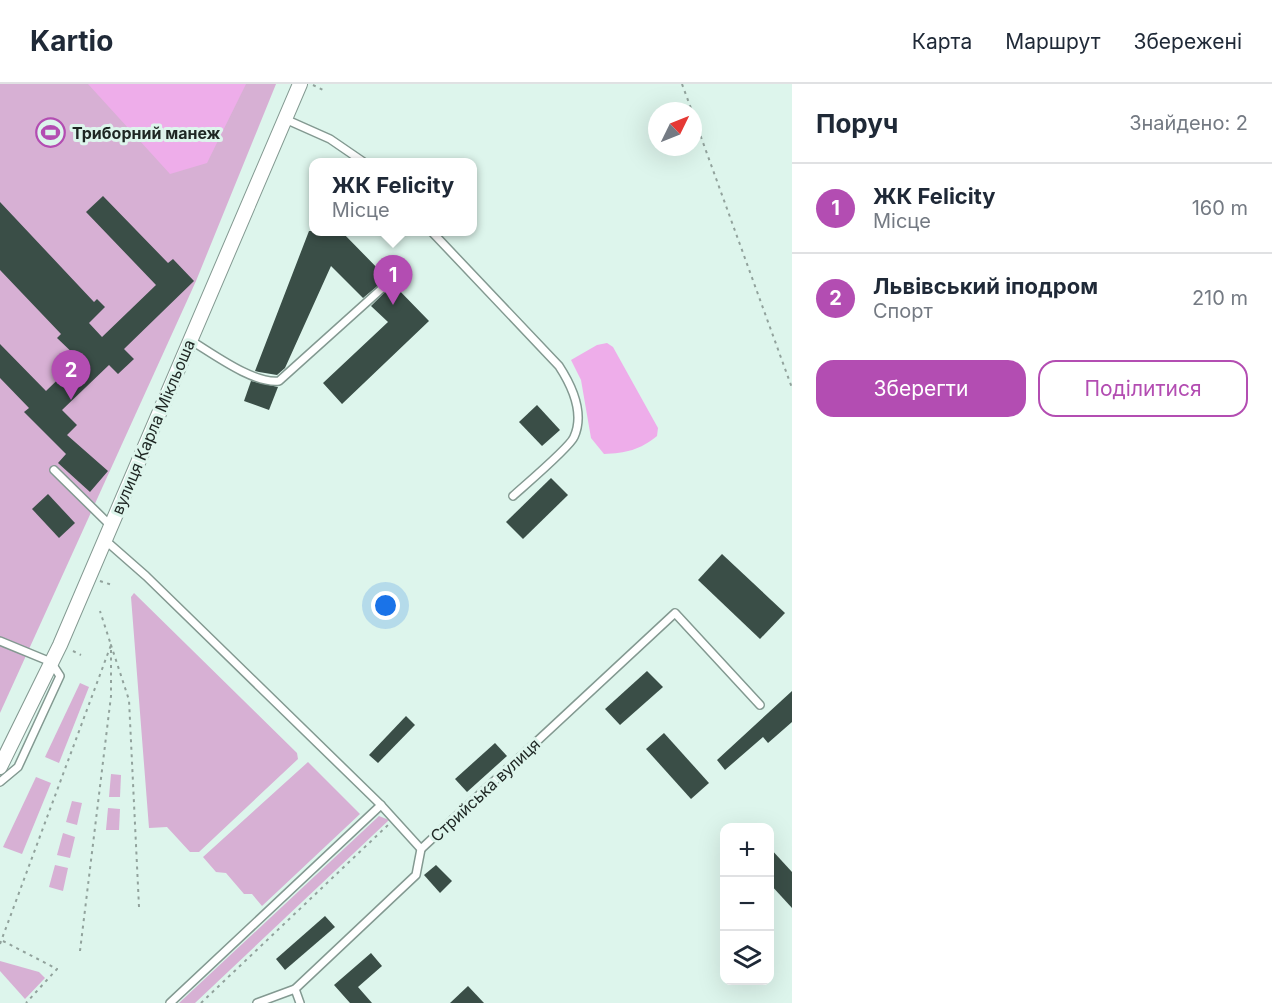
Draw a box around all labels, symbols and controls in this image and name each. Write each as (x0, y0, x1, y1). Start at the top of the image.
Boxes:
text: Kartio (30, 24, 113, 58)
text: Карта (912, 29, 972, 54)
text: Маршрут (1005, 29, 1100, 54)
text: Збережені (1133, 29, 1242, 54)
north arrow (648, 102, 702, 156)
text: Поруч (816, 108, 898, 139)
text: Знайдено: 2 (1129, 111, 1248, 135)
sports icon: Триборний манеж (35, 117, 67, 149)
place label: Триборний манеж (72, 123, 221, 143)
popup (309, 158, 477, 236)
text: ЖК Felicity (332, 172, 454, 198)
text: ЖК Felicity (873, 183, 996, 209)
text: 1 (831, 196, 840, 220)
text: 160 m (1192, 196, 1248, 220)
text: Місце (332, 198, 390, 222)
text: Місце (873, 209, 931, 233)
pin: 1 (374, 256, 412, 305)
text: Львівський іподром (873, 273, 1098, 299)
text: 2 (829, 286, 842, 310)
text: 210 m (1192, 286, 1248, 310)
text: Спорт (873, 299, 933, 323)
street label: вулиця Карла Мікльоша (107, 337, 199, 517)
pin: 2 (52, 350, 90, 400)
button: Зберегти (816, 360, 1026, 417)
button: Поділитися (1038, 360, 1248, 417)
your location (371, 591, 400, 620)
street label: Стрийська вулиця (426, 734, 544, 846)
map controls (720, 823, 774, 985)
button: + (720, 823, 774, 877)
button: − (720, 877, 774, 931)
button: layers (720, 931, 774, 985)

